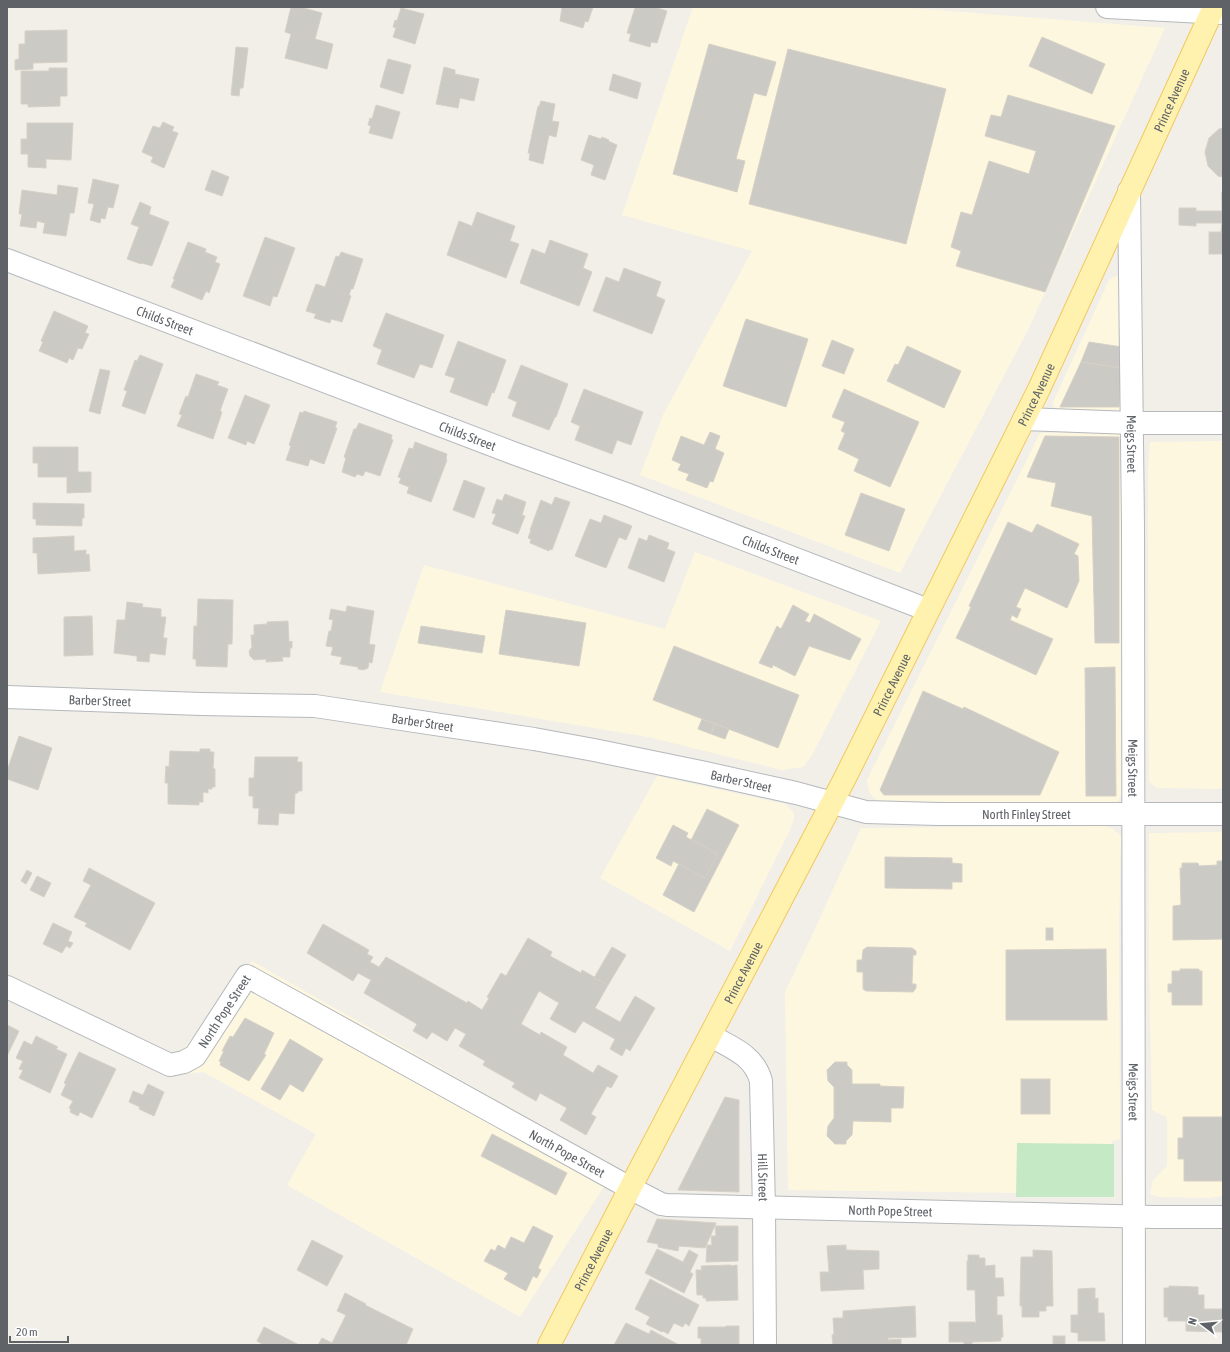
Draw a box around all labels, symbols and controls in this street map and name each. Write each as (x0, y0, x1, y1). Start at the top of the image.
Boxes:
street label: Prince Avenue (1150, 66, 1192, 134)
street label: Childs Street (134, 303, 196, 338)
street label: Prince Avenue (1014, 361, 1057, 428)
street label: Meigs Street (1124, 415, 1140, 473)
street label: Childs Street (437, 418, 498, 453)
street label: Childs Street (740, 532, 802, 567)
street label: Prince Avenue (870, 651, 914, 718)
street label: Barber Street (69, 692, 132, 709)
street label: Barber Street (391, 710, 455, 734)
street label: Meigs Street (1126, 739, 1141, 797)
street label: Barber Street (709, 767, 773, 795)
street label: North Finley Street (982, 807, 1071, 822)
street label: Prince Avenue (721, 939, 766, 1006)
street label: North Pope Street (195, 972, 253, 1051)
street label: Meigs Street (1126, 1063, 1141, 1121)
street label: North Pope Street (527, 1126, 608, 1180)
street label: Hill Street (755, 1153, 771, 1202)
street label: North Pope Street (848, 1202, 933, 1219)
street label: Prince Avenue (571, 1226, 615, 1293)
north arrow (1182, 1304, 1222, 1344)
text: N (1186, 1316, 1199, 1326)
scale bar (10, 1318, 68, 1344)
text: 20 m (16, 1325, 38, 1339)

